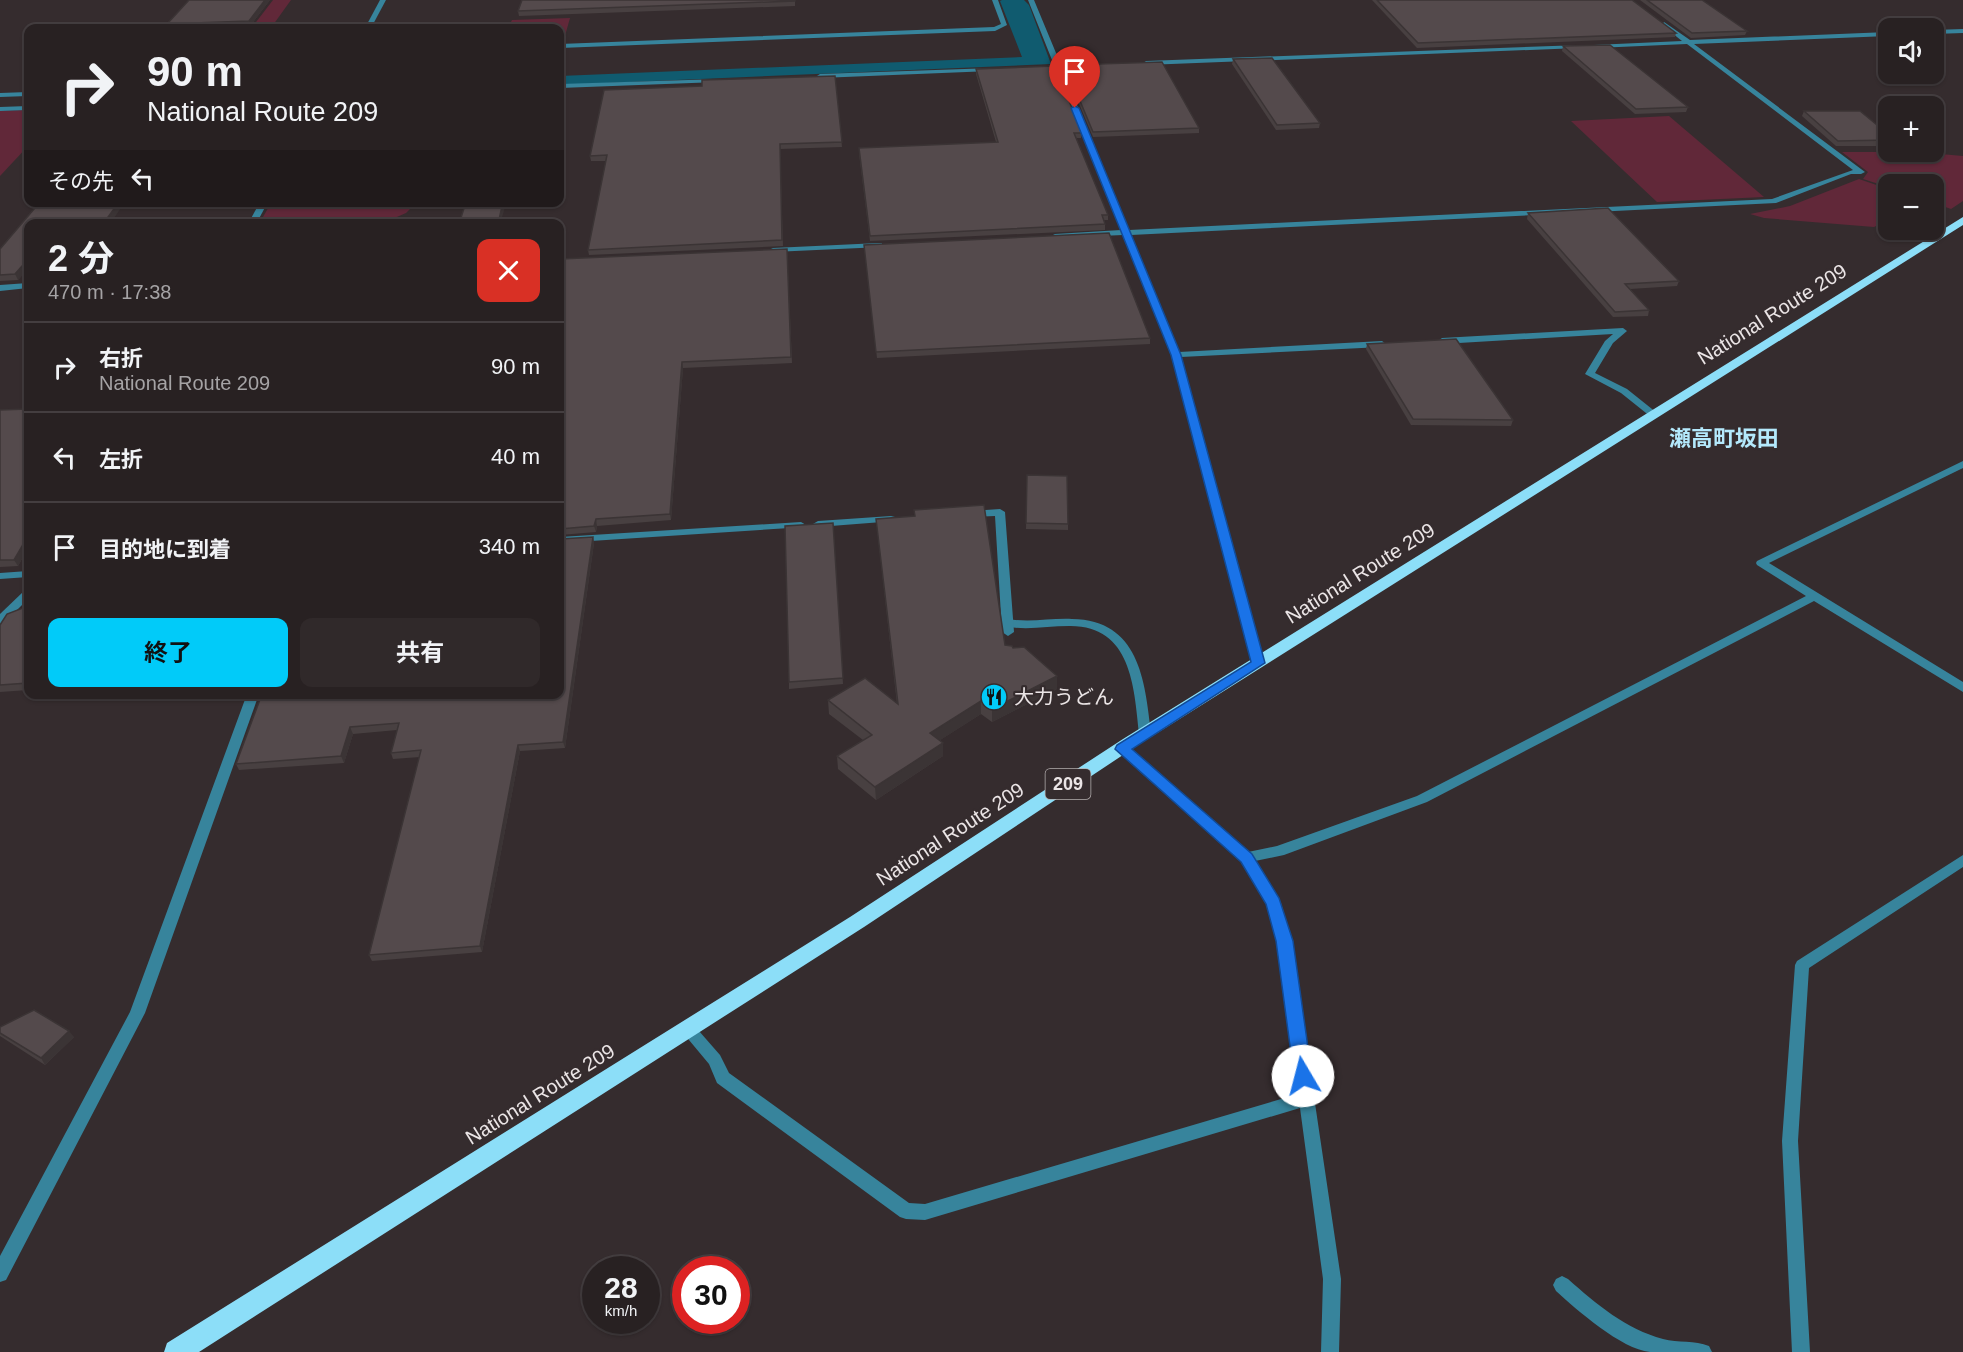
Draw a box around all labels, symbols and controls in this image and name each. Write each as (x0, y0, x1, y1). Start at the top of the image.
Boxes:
map controls (1878, 18, 1944, 240)
button: sound (1878, 18, 1944, 84)
pin (1049, 46, 1100, 108)
icon: right (48, 48, 126, 126)
text: 90 m (147, 48, 243, 95)
icon: arrive (1058, 55, 1091, 88)
button: + (1878, 96, 1944, 162)
text: National Route 209 (147, 97, 378, 127)
icon: left (126, 162, 159, 195)
text: その先 (48, 169, 114, 194)
button: − (1878, 174, 1944, 240)
text: 2 分 (48, 238, 114, 279)
button: close (477, 239, 540, 302)
street label: National Route 209 (1694, 259, 1850, 369)
text: 470 m · 17:38 (48, 281, 171, 303)
text: 右折 (99, 346, 143, 371)
icon: right (48, 351, 81, 384)
text: 90 m (491, 354, 540, 379)
text: National Route 209 (99, 372, 270, 394)
district label: 瀬高町坂田 (1669, 426, 1779, 451)
icon: left (48, 441, 81, 474)
text: 40 m (491, 444, 540, 469)
text: 左折 (99, 447, 143, 472)
street label: National Route 209 (1282, 518, 1438, 628)
icon: arrive (48, 531, 81, 564)
text: 340 m (479, 534, 540, 559)
text: 目的地に到着 (99, 537, 231, 562)
button: 終了 (48, 618, 288, 687)
button: 共有 (300, 618, 540, 687)
restaurant icon: 大力うどん (979, 682, 1009, 712)
place label: 大力うどん (1014, 686, 1114, 708)
road number: 209 (1046, 769, 1090, 799)
street label: National Route 209 (872, 778, 1028, 890)
street label: National Route 209 (462, 1039, 618, 1149)
position arrow (1271, 1044, 1335, 1108)
speed limit sign: 30 (672, 1256, 750, 1334)
text: 28 (604, 1271, 638, 1304)
text: km/h (605, 1302, 637, 1319)

